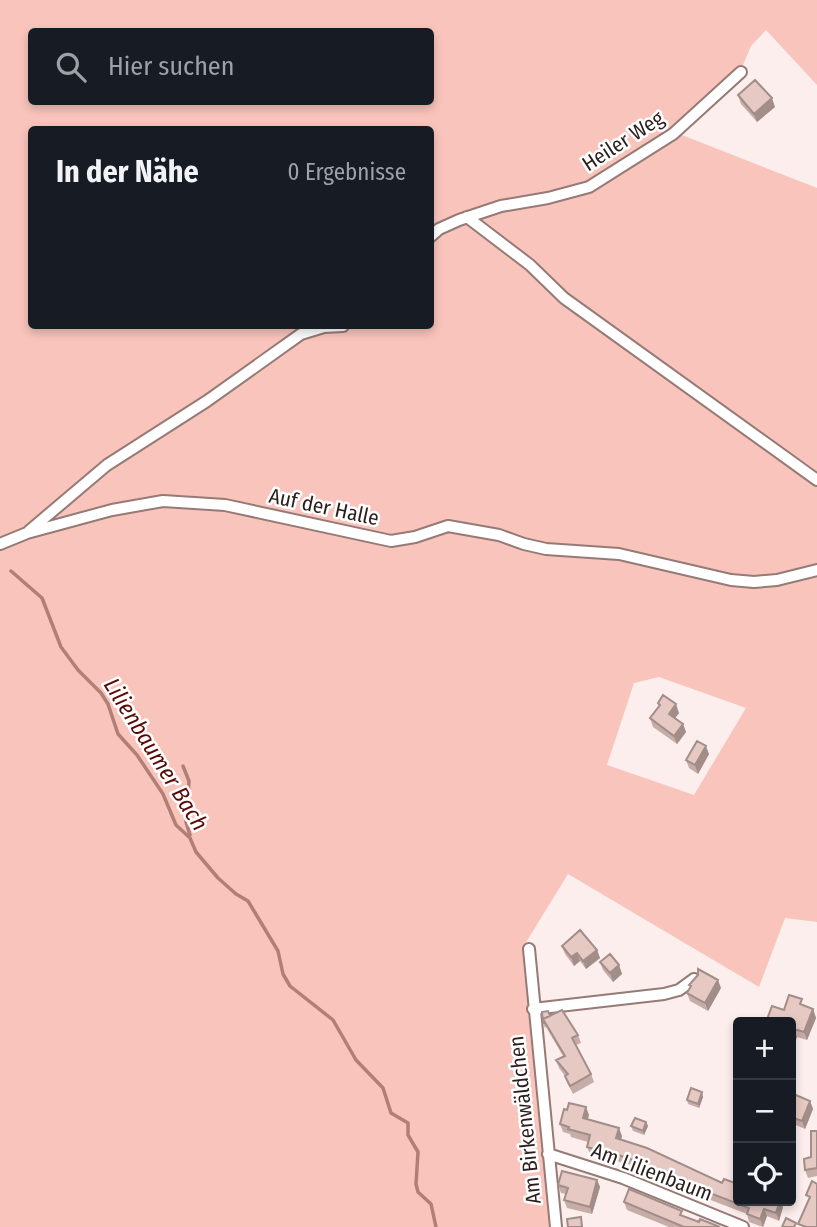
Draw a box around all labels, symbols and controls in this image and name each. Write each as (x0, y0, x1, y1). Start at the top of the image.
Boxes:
search box (28, 28, 434, 105)
icon: search (52, 48, 90, 86)
text: Hier suchen (108, 51, 234, 82)
street label: Heiler Weg (577, 105, 669, 177)
text: In der Nähe (56, 154, 199, 190)
text: 0 Ergebnisse (288, 158, 406, 186)
street label: Auf der Halle (267, 483, 381, 531)
water label: Lilienbaumer Bach (98, 672, 214, 836)
map controls (733, 1017, 796, 1206)
button: + (733, 1017, 796, 1080)
street label: Am Birkenwäldchen (503, 1035, 547, 1205)
button: − (733, 1080, 796, 1143)
street label: Am Lilienbaum (588, 1137, 716, 1207)
button: locate (733, 1143, 796, 1206)

